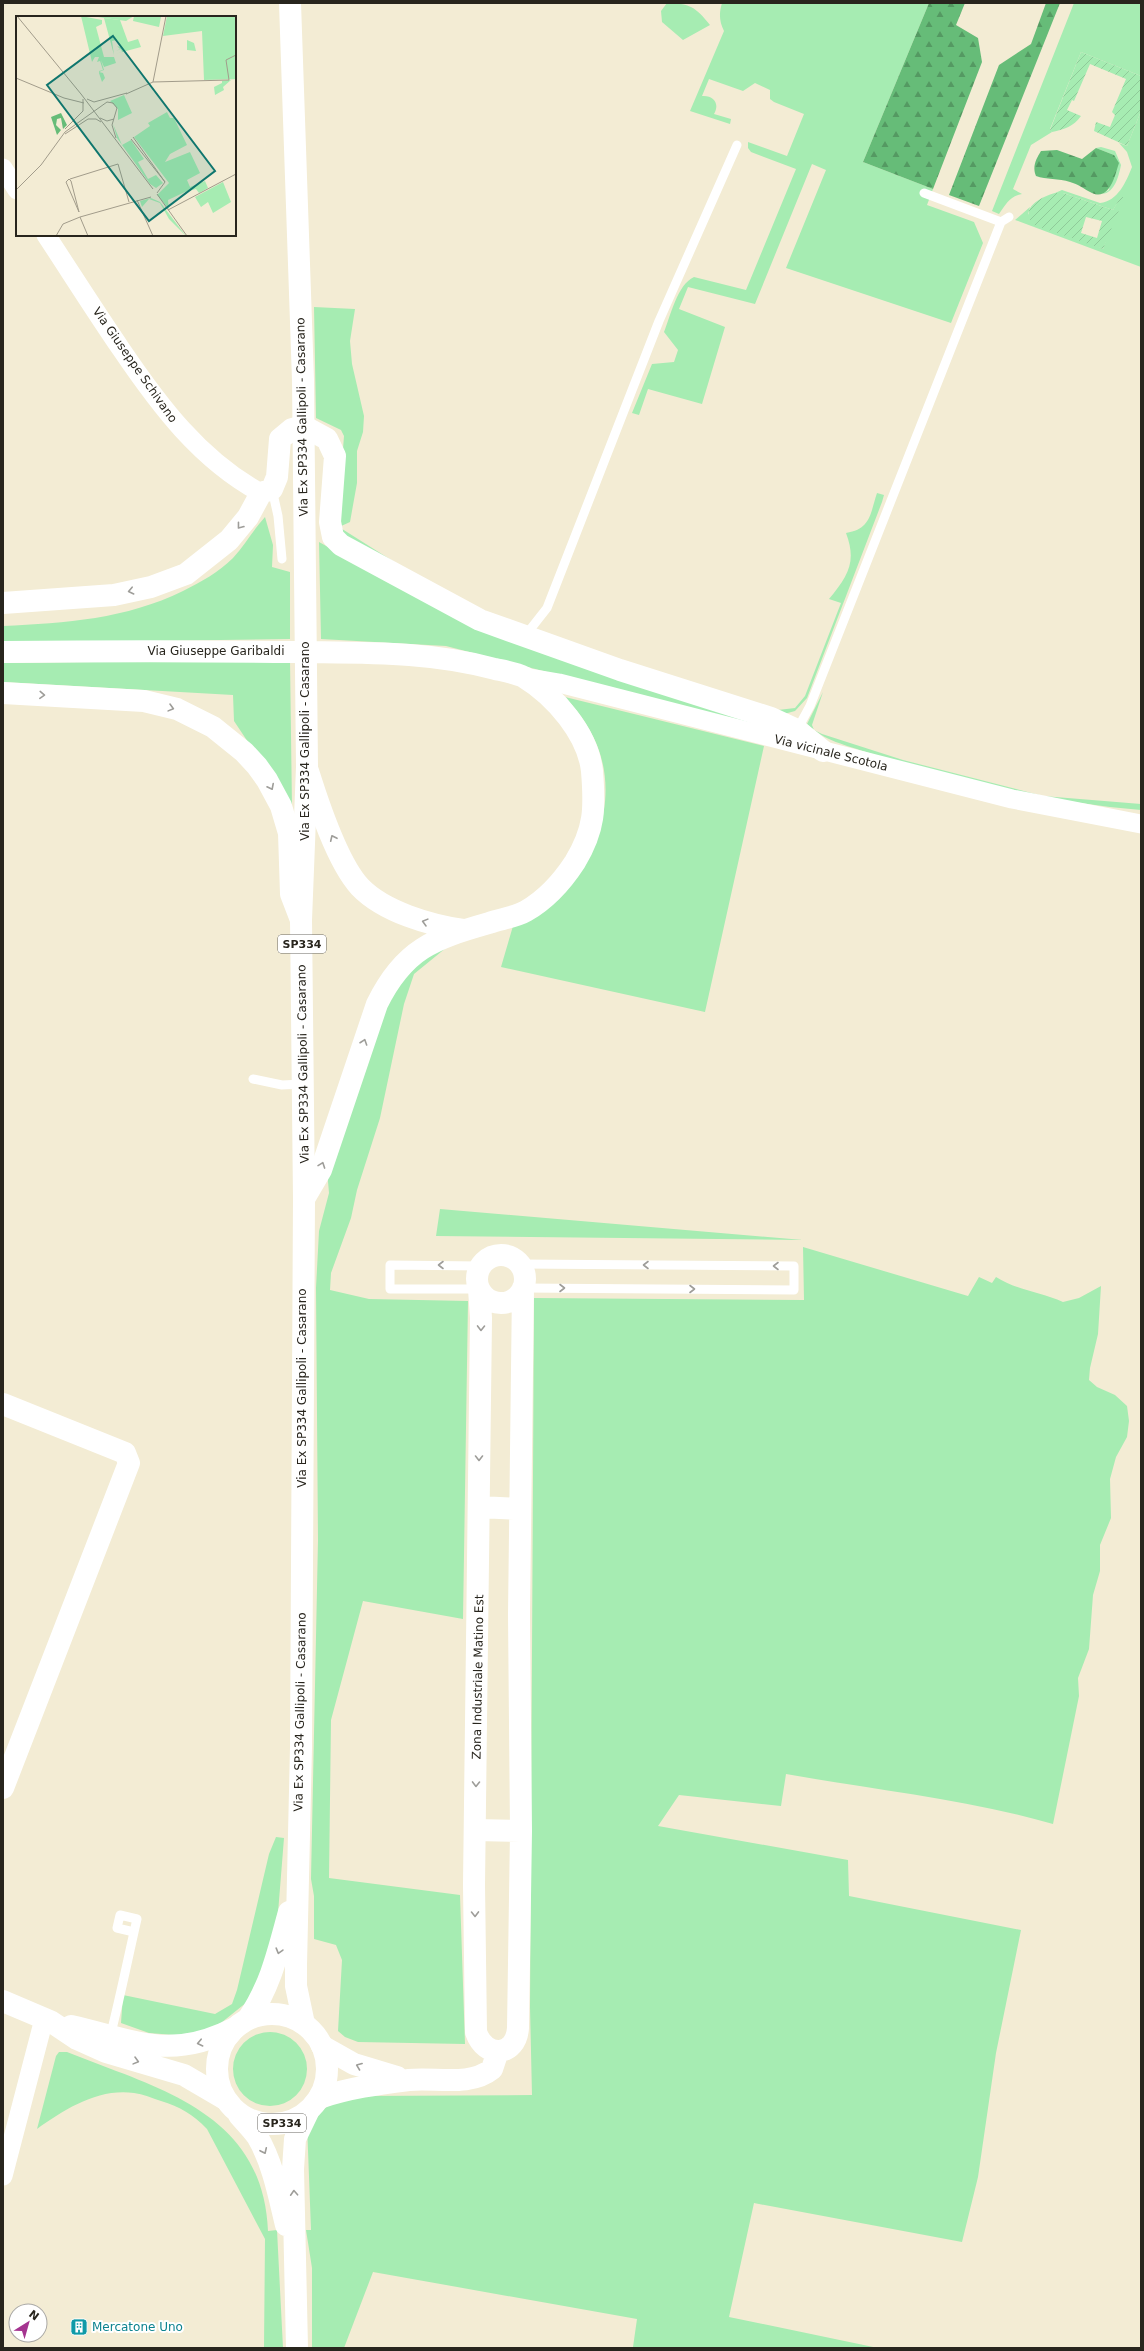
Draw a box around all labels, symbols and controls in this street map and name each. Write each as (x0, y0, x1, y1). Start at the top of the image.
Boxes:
inset map (16, 16, 236, 236)
street label: Via Giuseppe Schivano (90, 305, 180, 425)
street label: Via Ex SP334 Gallipoli - Casarano (293, 317, 311, 517)
one-way arrow (238, 522, 245, 529)
one-way arrow (128, 587, 134, 595)
street label: Via Ex SP334 Gallipoli - Casarano (298, 641, 312, 841)
street label: Via Giuseppe Garibaldi (148, 644, 284, 658)
one-way arrow (39, 690, 45, 699)
one-way arrow (167, 703, 174, 712)
street label: Via vicinale Scotola (773, 732, 889, 774)
one-way arrow (266, 782, 274, 790)
one-way arrow (330, 835, 338, 842)
one-way arrow (421, 918, 428, 927)
road number: SP334 (278, 935, 326, 953)
street label: Via Ex SP334 Gallipoli - Casarano (294, 964, 312, 1164)
one-way arrow (360, 1039, 368, 1046)
one-way arrow (318, 1162, 326, 1169)
one-way arrow (438, 1261, 444, 1269)
one-way arrow (643, 1261, 649, 1269)
one-way arrow (773, 1262, 779, 1270)
one-way arrow (559, 1284, 565, 1292)
one-way arrow (689, 1285, 695, 1293)
street label: Via Ex SP334 Gallipoli - Casarano (295, 1288, 309, 1488)
one-way arrow (476, 1325, 485, 1331)
one-way arrow (475, 1455, 483, 1461)
street label: Zona Industriale Matino Est (470, 1594, 486, 1760)
street label: Via Ex SP334 Gallipoli - Casarano (291, 1612, 309, 1812)
one-way arrow (472, 1781, 480, 1787)
one-way arrow (471, 1911, 479, 1917)
one-way arrow (275, 1947, 284, 1954)
one-way arrow (196, 2038, 203, 2046)
one-way arrow (132, 2056, 139, 2065)
one-way arrow (355, 2062, 362, 2070)
road number: SP334 (258, 2114, 306, 2132)
one-way arrow (259, 2146, 267, 2154)
one-way arrow (290, 2190, 299, 2196)
north arrow (8, 2303, 48, 2343)
text: N (26, 2307, 41, 2323)
building icon: Mercatone Uno (69, 2317, 89, 2337)
place label: Mercatone Uno (92, 2320, 183, 2334)

